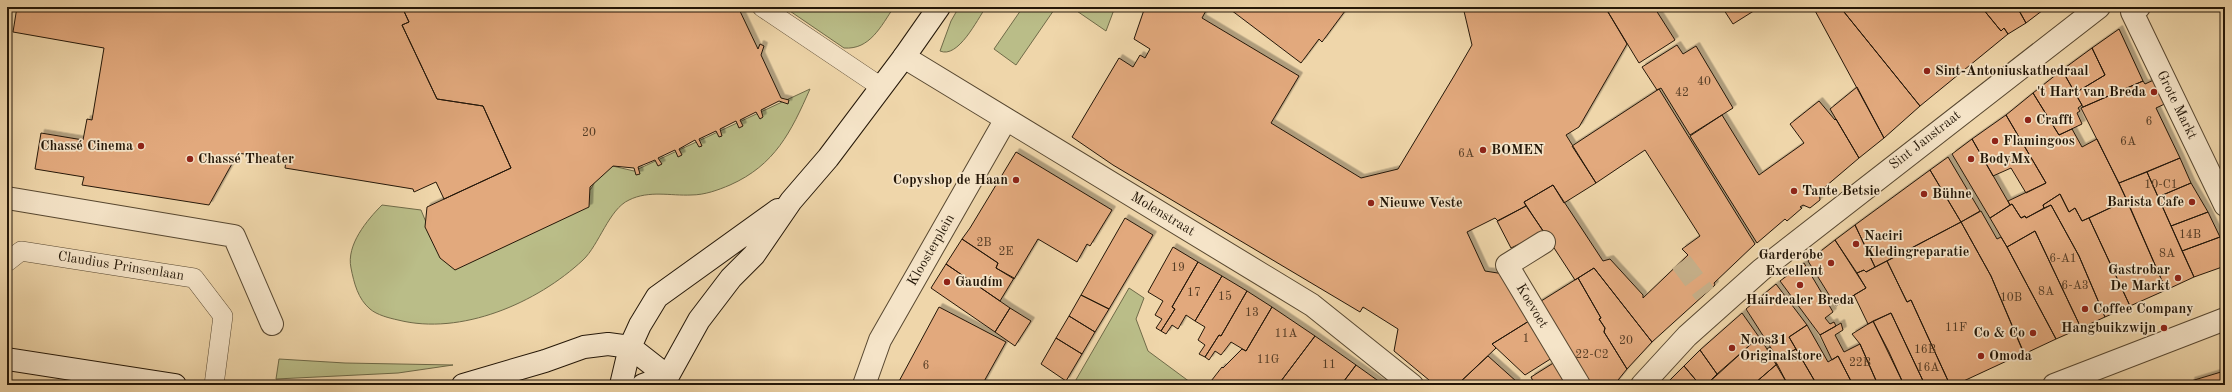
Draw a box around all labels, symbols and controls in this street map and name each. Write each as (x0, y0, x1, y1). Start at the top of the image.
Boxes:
place label: Sint-Antoniuskathedraal (1935, 64, 2089, 78)
marker: Sint-Antoniuskathedraal (1922, 66, 1932, 76)
street label: Grote Markt (2154, 68, 2200, 142)
house number: 40 (1697, 76, 1711, 88)
place label: 't Hart van Breda (2037, 85, 2146, 99)
house number: 42 (1675, 87, 1689, 99)
marker: 't Hart van Breda (2149, 87, 2159, 97)
street label: Sint Janstraat (1887, 108, 1963, 172)
place label: Crafft (2036, 113, 2073, 127)
marker: Crafft (2023, 115, 2033, 125)
house number: 6 (2146, 116, 2153, 128)
house number: 20 (582, 127, 596, 139)
place label: Flamingoos (2003, 134, 2075, 148)
marker: Flamingoos (1990, 136, 2000, 146)
house number: 6A (2120, 136, 2136, 148)
place label: Chassé Cinema (40, 139, 133, 153)
marker: Chassé Cinema (136, 141, 146, 151)
place label: BOMEN (1491, 143, 1544, 157)
marker: BOMEN (1478, 145, 1488, 155)
house number: 6A (1458, 148, 1474, 160)
place label: Chassé Theater (198, 152, 294, 166)
place label: BodyMx (1979, 152, 2031, 166)
marker: Chassé Theater (185, 154, 195, 164)
marker: BodyMx (1966, 154, 1976, 164)
place label: Copyshop de Haan (893, 173, 1008, 187)
marker: Copyshop de Haan (1011, 175, 1021, 185)
house number: 10-C1 (2144, 179, 2178, 191)
place label: Tante Betsie (1802, 184, 1880, 198)
marker: Tante Betsie (1789, 186, 1799, 196)
place label: Bühne (1932, 187, 1972, 201)
street label: Molenstraat (1129, 189, 1198, 239)
marker: Bühne (1919, 189, 1929, 199)
place label: Barista Cafe (2107, 195, 2184, 209)
place label: Nieuwe Veste (1379, 196, 1463, 210)
marker: Barista Cafe (2187, 197, 2197, 207)
marker: Nieuwe Veste (1366, 198, 1376, 208)
street label: Kloosterplein (905, 211, 957, 288)
place label: Naciri Kledingreparatie (1864, 229, 1969, 259)
house number: 14B (2179, 229, 2201, 241)
house number: 2B (976, 237, 992, 249)
marker: Naciri Kledingreparatie (1851, 239, 1861, 249)
house number: 2E (998, 246, 1014, 258)
place label: Garderobe Excellent (1758, 248, 1823, 278)
house number: 8A (2159, 248, 2175, 260)
street label: Claudius Prinsenlaan (57, 249, 186, 283)
house number: 6-A1 (2049, 253, 2077, 265)
marker: Garderobe Excellent (1826, 258, 1836, 268)
house number: 19 (1171, 262, 1185, 274)
place label: Gastrobar De Markt (2108, 263, 2170, 293)
marker: Gastrobar De Markt (2173, 273, 2183, 283)
place label: Gaudím (955, 275, 1003, 289)
marker: Gaudím (942, 277, 952, 287)
marker: Hairdealer Breda (1795, 280, 1805, 290)
house number: 6-A3 (2061, 280, 2089, 292)
street label: Koevoet (1513, 281, 1551, 331)
house number: 8A (2038, 286, 2054, 298)
house number: 17 (1187, 287, 1201, 299)
house number: 15 (1218, 290, 1232, 303)
house number: 10B (2000, 292, 2022, 304)
place label: Hairdealer Breda (1746, 293, 1854, 307)
place label: Coffee Company (2093, 302, 2194, 316)
marker: Coffee Company (2080, 304, 2090, 314)
house number: 13 (1245, 307, 1259, 319)
place label: Hangbuikzwijn (2061, 321, 2156, 335)
house number: 11F (1945, 322, 1967, 334)
marker: Hangbuikzwijn (2159, 323, 2169, 333)
place label: Co & Co (1974, 326, 2025, 340)
house number: 11A (1274, 328, 1298, 340)
marker: Co & Co (2028, 328, 2038, 338)
house number: 1 (1523, 333, 1529, 345)
place label: Noos31 Originalstore (1740, 333, 1822, 363)
house number: 20 (1619, 335, 1633, 347)
marker: Noos31 Originalstore (1727, 343, 1737, 353)
house number: 16B (1914, 344, 1936, 356)
house number: 22-C2 (1575, 349, 1609, 361)
place label: Omoda (1989, 349, 2032, 363)
marker: Omoda (1976, 351, 1986, 361)
house number: 11G (1257, 354, 1280, 366)
house number: 22B (1849, 357, 1871, 369)
house number: 11 (1322, 359, 1336, 371)
house number: 6 (923, 360, 930, 372)
house number: 16A (1916, 362, 1940, 374)

